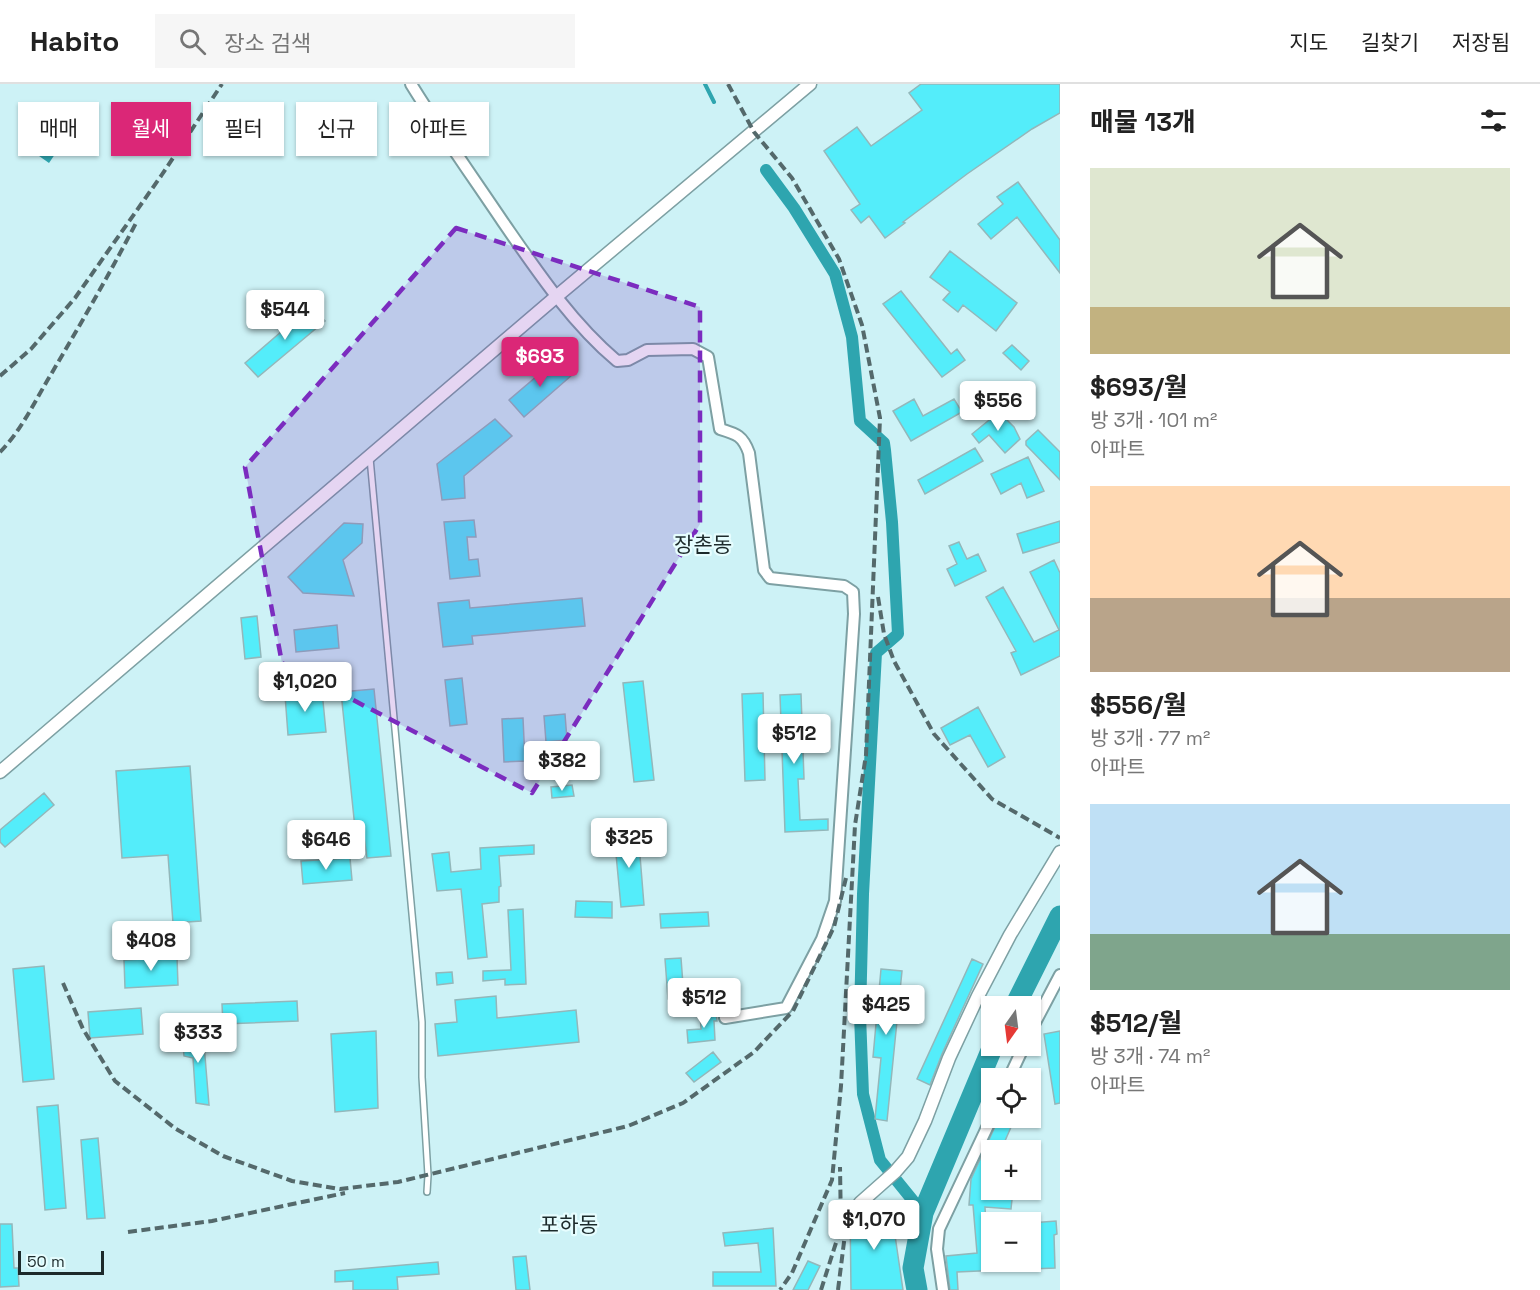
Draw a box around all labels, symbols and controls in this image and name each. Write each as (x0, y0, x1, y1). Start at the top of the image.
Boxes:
search box (155, 14, 575, 68)
text: Habito (30, 23, 119, 59)
icon: search (176, 25, 209, 58)
text: 장소 검색 (224, 29, 311, 57)
text: 지도 (1289, 29, 1328, 56)
text: 길찾기 (1361, 29, 1419, 56)
text: 저장됨 (1452, 29, 1510, 56)
chip: 매매 (18, 102, 99, 156)
chip: 월세 (111, 102, 191, 156)
chip: 필터 (203, 102, 284, 156)
chip: 신규 (296, 102, 377, 156)
chip: 아파트 (389, 102, 489, 156)
icon: filters (1477, 104, 1510, 137)
text: 매물 13개 (1090, 105, 1196, 139)
icon: home (1246, 207, 1354, 315)
pin: $544 (249, 290, 321, 341)
text: $544 (260, 296, 310, 322)
pin: $693 (504, 337, 576, 388)
text: $693 (516, 343, 565, 369)
text: $693/월 (1090, 370, 1188, 404)
pin: $556 (962, 381, 1034, 432)
text: $556 (974, 387, 1022, 413)
text: 방 3개 · 101 m² (1090, 407, 1217, 433)
text: 아파트 (1090, 436, 1145, 462)
icon: home (1246, 525, 1354, 633)
district label: 장촌동 (674, 531, 732, 558)
pin: $1,020 (256, 662, 354, 713)
text: $1,020 (273, 668, 337, 694)
text: $556/월 (1090, 688, 1187, 722)
pin: $512 (758, 714, 830, 765)
text: $512 (772, 720, 816, 746)
text: 방 3개 · 77 m² (1090, 725, 1210, 751)
pin: $382 (526, 741, 598, 792)
text: $382 (538, 747, 586, 773)
text: 아파트 (1090, 754, 1145, 780)
pin: $325 (593, 818, 665, 869)
pin: $646 (290, 820, 362, 871)
text: $325 (605, 824, 653, 850)
text: $646 (301, 826, 351, 852)
icon: home (1246, 843, 1354, 951)
pin: $408 (115, 921, 187, 972)
text: $408 (126, 927, 176, 953)
pin: $512 (668, 978, 740, 1029)
text: $512 (682, 984, 726, 1010)
pin: $425 (850, 985, 922, 1036)
text: $425 (862, 991, 910, 1017)
north arrow (981, 996, 1041, 1056)
map controls (981, 996, 1041, 1272)
text: $512/월 (1090, 1006, 1182, 1040)
pin: $333 (162, 1013, 234, 1064)
text: $333 (174, 1019, 222, 1045)
text: 방 3개 · 74 m² (1090, 1043, 1210, 1069)
button: locate (981, 1068, 1041, 1128)
text: 아파트 (1090, 1072, 1145, 1098)
button: + (981, 1140, 1041, 1200)
pin: $1,070 (825, 1200, 923, 1251)
text: $1,070 (842, 1206, 906, 1232)
district label: 포하동 (540, 1211, 598, 1238)
button: − (981, 1212, 1041, 1272)
scale bar (18, 1248, 104, 1276)
text: 50 m (27, 1251, 65, 1272)

